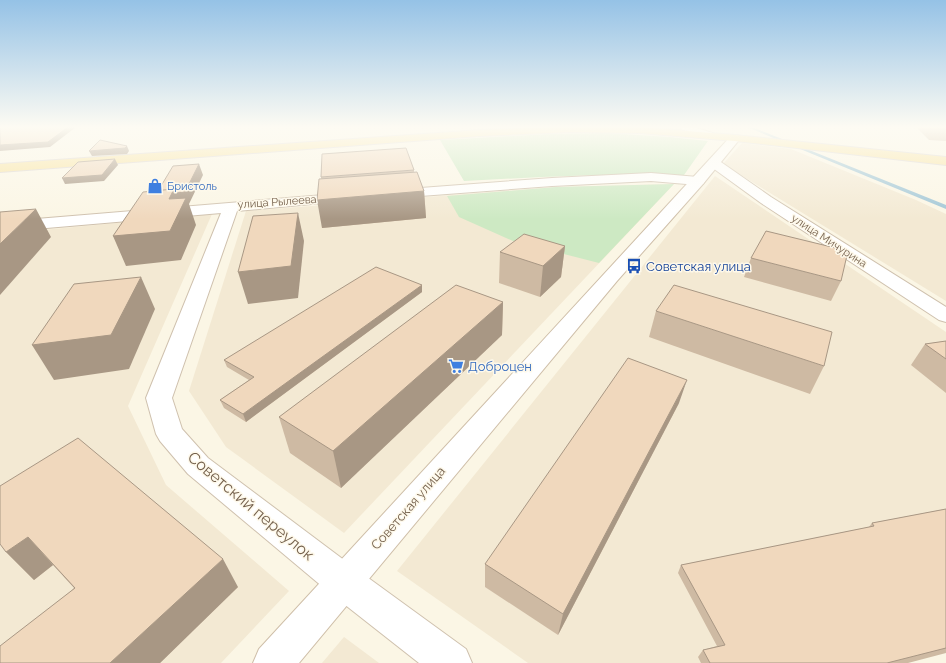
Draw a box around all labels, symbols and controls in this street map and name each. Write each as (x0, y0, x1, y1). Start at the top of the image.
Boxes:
shop icon: Бристоль (146, 177, 164, 195)
place label: Бристоль (167, 180, 218, 193)
street label: улица Рылеева (237, 193, 317, 211)
street label: улица Мичурина (789, 212, 869, 270)
bus stop icon: Советская улица (625, 257, 643, 275)
place label: Советская улица (646, 259, 751, 274)
supermarket icon: Доброцен (447, 357, 465, 375)
place label: Доброцен (468, 359, 532, 374)
street label: Советский переулок (184, 447, 318, 565)
street label: Советская улица (368, 464, 448, 552)

